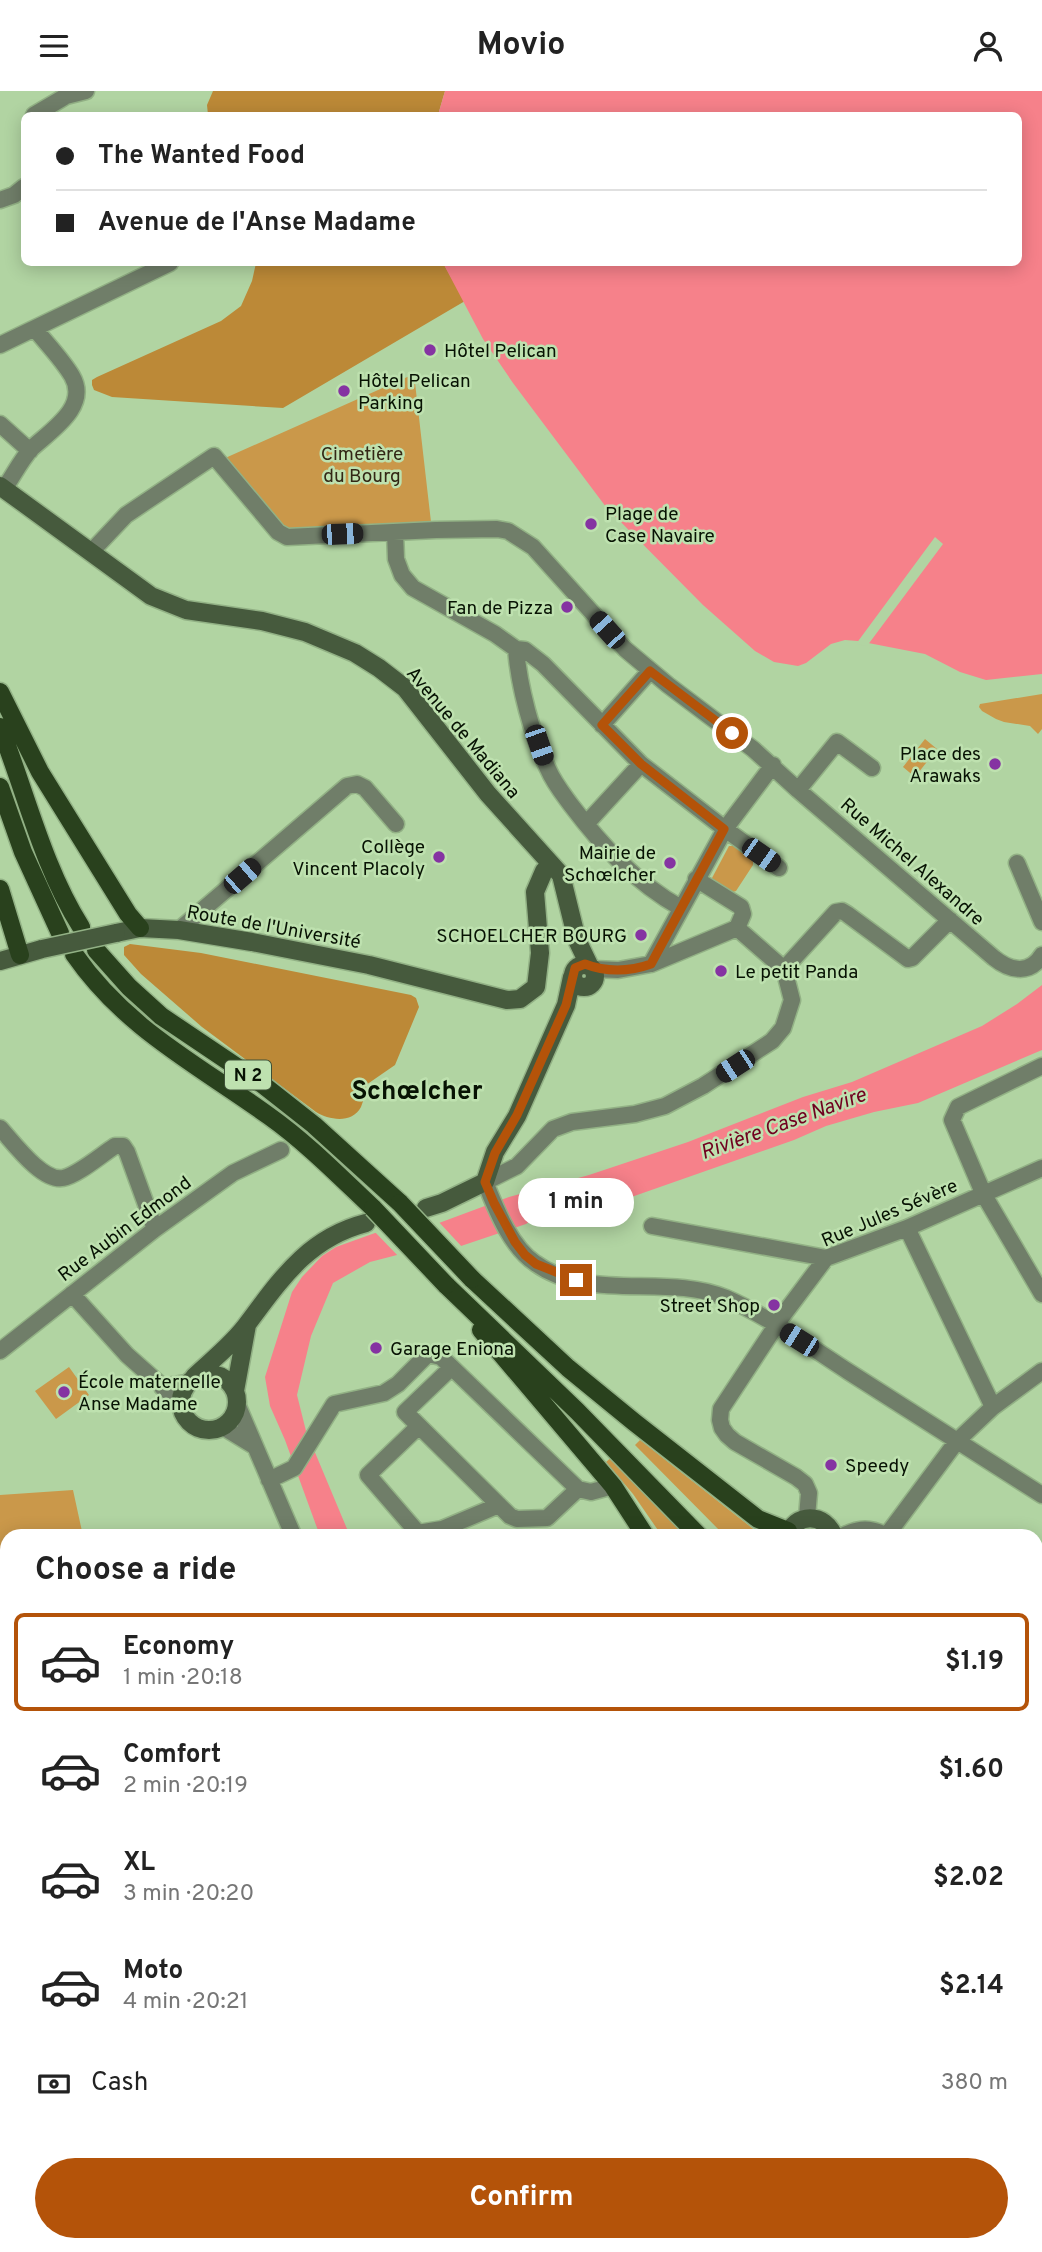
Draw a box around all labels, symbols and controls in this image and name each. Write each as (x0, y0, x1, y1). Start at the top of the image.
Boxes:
text: Movio (477, 26, 565, 66)
icon: menu (35, 27, 73, 65)
icon: person (969, 27, 1007, 65)
text: The Wanted Food (98, 140, 305, 173)
text: Avenue de l'Anse Madame (98, 207, 416, 240)
place label: Hôtel Pelican (444, 340, 557, 364)
marker: Hôtel Pelican (422, 342, 438, 358)
place label: Hôtel Pelican Parking (358, 370, 471, 416)
marker: Hôtel Pelican Parking (336, 383, 352, 399)
park label: Cimetière du Bourg (321, 443, 403, 489)
place label: Plage de Case Navaire (605, 503, 715, 549)
marker: Plage de Case Navaire (583, 516, 599, 532)
car (321, 523, 364, 545)
place label: Fan de Pizza (447, 597, 553, 621)
marker: Fan de Pizza (559, 599, 575, 615)
car (586, 607, 629, 653)
street label: Avenue de Madiana (400, 662, 525, 804)
route start (716, 717, 748, 749)
car (523, 722, 556, 768)
place label: Place des Arawaks (900, 743, 981, 789)
marker: Place des Arawaks (987, 756, 1003, 772)
street label: Rue Michel Alexandre (835, 793, 989, 932)
car (738, 834, 785, 876)
place label: Collège Vincent Placoly (292, 836, 425, 882)
place label: Mairie de Schœlcher (564, 842, 657, 888)
marker: Collège Vincent Placoly (431, 849, 447, 865)
car (220, 854, 265, 898)
marker: Mairie de Schœlcher (662, 855, 678, 871)
street label: Route de l'Université (185, 901, 363, 955)
place label: SCHOELCHER BOURG (436, 925, 627, 949)
marker: SCHOELCHER BOURG (633, 927, 649, 943)
place label: Le petit Panda (735, 961, 858, 985)
marker: Le petit Panda (713, 963, 729, 979)
car (712, 1046, 759, 1086)
road number: N 2 (225, 1061, 271, 1090)
district label: Schœlcher (351, 1076, 483, 1109)
water label: Rivière Case Navire (697, 1081, 871, 1167)
street label: Rue Aubin Edmond (54, 1172, 197, 1288)
street label: Rue Jules Sévère (818, 1174, 962, 1253)
callout: 1 min (518, 1179, 634, 1227)
text: 1 min (548, 1188, 604, 1217)
route end (560, 1264, 592, 1296)
place label: Street Shop (660, 1295, 760, 1319)
marker: Street Shop (766, 1297, 782, 1313)
car (776, 1320, 823, 1360)
place label: Garage Eniona (390, 1338, 514, 1362)
marker: Garage Eniona (368, 1340, 384, 1356)
place label: École maternelle Anse Madame (78, 1370, 221, 1417)
marker: École maternelle Anse Madame (56, 1384, 72, 1400)
place label: Speedy (845, 1455, 909, 1479)
marker: Speedy (823, 1457, 839, 1473)
text: Choose a ride (35, 1551, 236, 1591)
icon: car (39, 1631, 102, 1694)
text: Economy (123, 1631, 234, 1664)
text: $1.19 (945, 1646, 1004, 1679)
text: 1 min · 20:18 (123, 1664, 243, 1693)
icon: car (39, 1739, 102, 1802)
text: Comfort (123, 1739, 221, 1772)
text: $1.60 (938, 1754, 1004, 1787)
text: 2 min · 20:19 (123, 1772, 248, 1801)
icon: car (39, 1847, 102, 1910)
text: XL (123, 1847, 155, 1880)
text: $2.02 (933, 1862, 1004, 1895)
text: 3 min · 20:20 (123, 1880, 254, 1909)
icon: car (39, 1955, 102, 2018)
text: Moto (123, 1955, 183, 1988)
text: $2.14 (939, 1970, 1004, 2003)
text: 4 min · 20:21 (123, 1988, 248, 2017)
icon: cash (35, 2065, 73, 2103)
text: Cash (91, 2067, 148, 2100)
text: 380 m (941, 2069, 1008, 2098)
button: Confirm (35, 2158, 1008, 2238)

